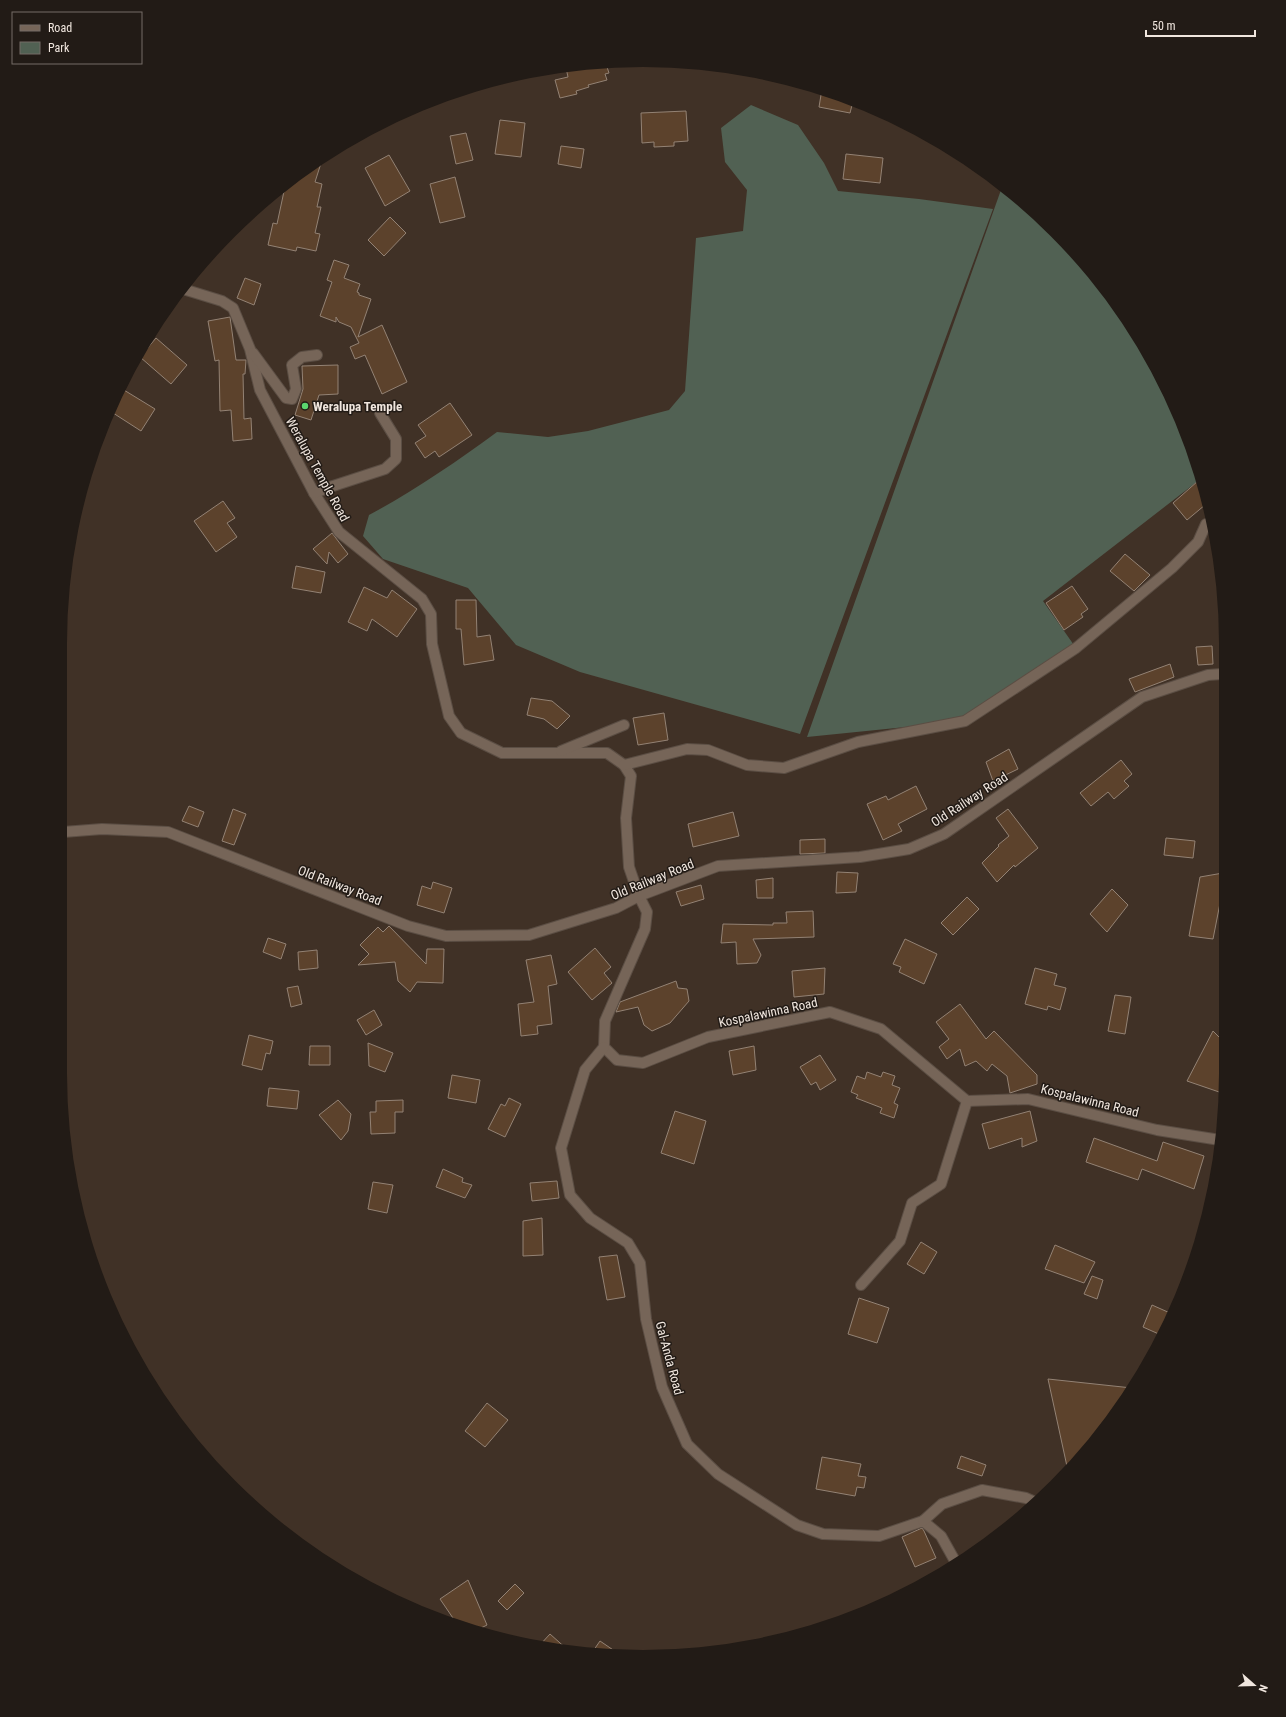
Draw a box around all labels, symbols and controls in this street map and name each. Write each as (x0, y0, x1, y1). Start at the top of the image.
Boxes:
legend (12, 12, 142, 64)
scale bar (1146, 12, 1255, 38)
text: 50 m (1152, 19, 1176, 33)
text: Road (48, 21, 72, 35)
text: Park (48, 41, 70, 55)
place label: Weralupa Temple (313, 399, 402, 414)
marker: Weralupa Temple (300, 401, 310, 411)
street label: Weralupa Temple Road (283, 414, 352, 524)
street label: Old Railway Road (928, 769, 1010, 830)
street label: Old Railway Road (608, 856, 696, 903)
street label: Old Railway Road (296, 863, 384, 908)
street label: Kospalawinna Road (717, 995, 819, 1030)
street label: Kospalawinna Road (1039, 1081, 1140, 1120)
street label: Gal-Anda Road (652, 1320, 687, 1397)
north arrow (1234, 1665, 1274, 1705)
text: N (1256, 1683, 1270, 1694)

